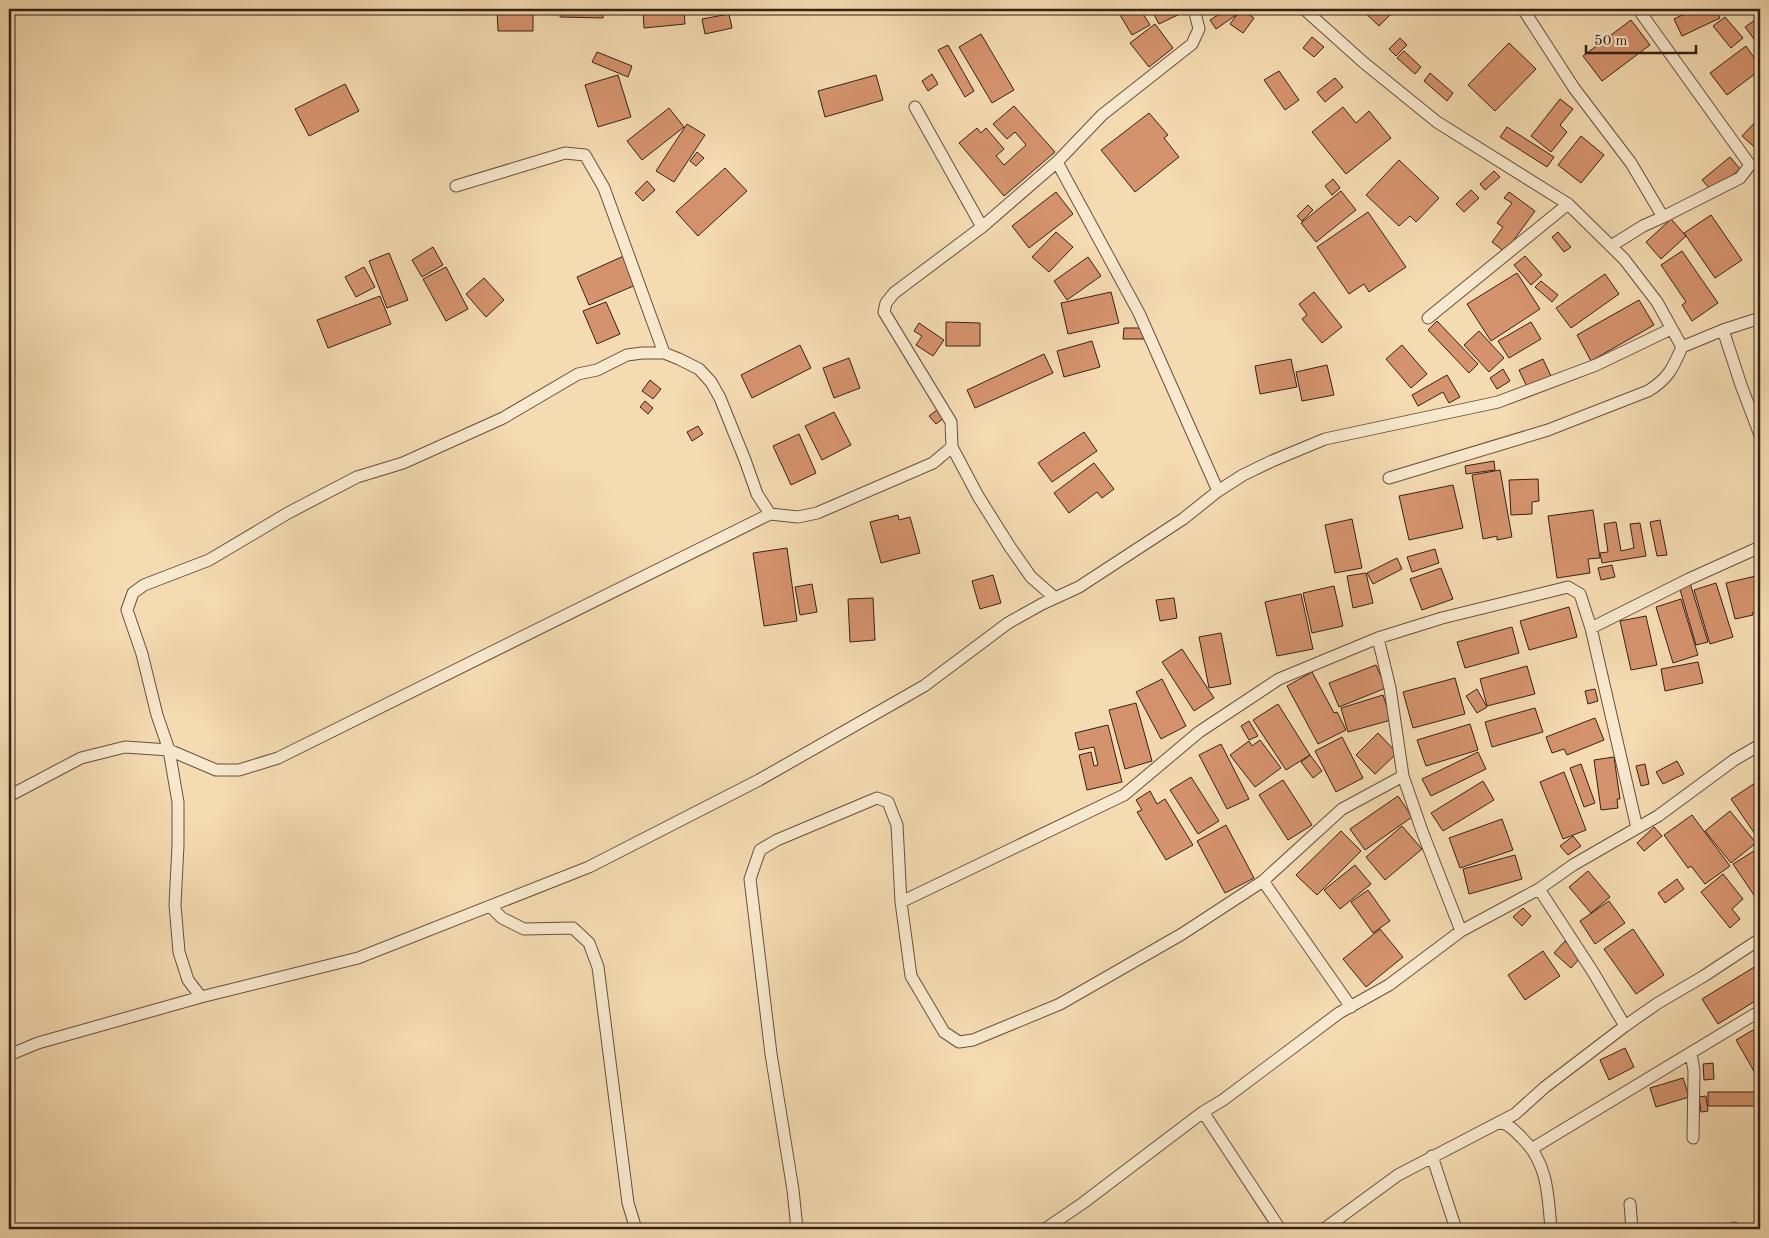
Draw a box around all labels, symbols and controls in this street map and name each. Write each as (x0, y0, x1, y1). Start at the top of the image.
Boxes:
scale bar (1586, 22, 1696, 54)
text: 50 m (1594, 34, 1628, 49)

